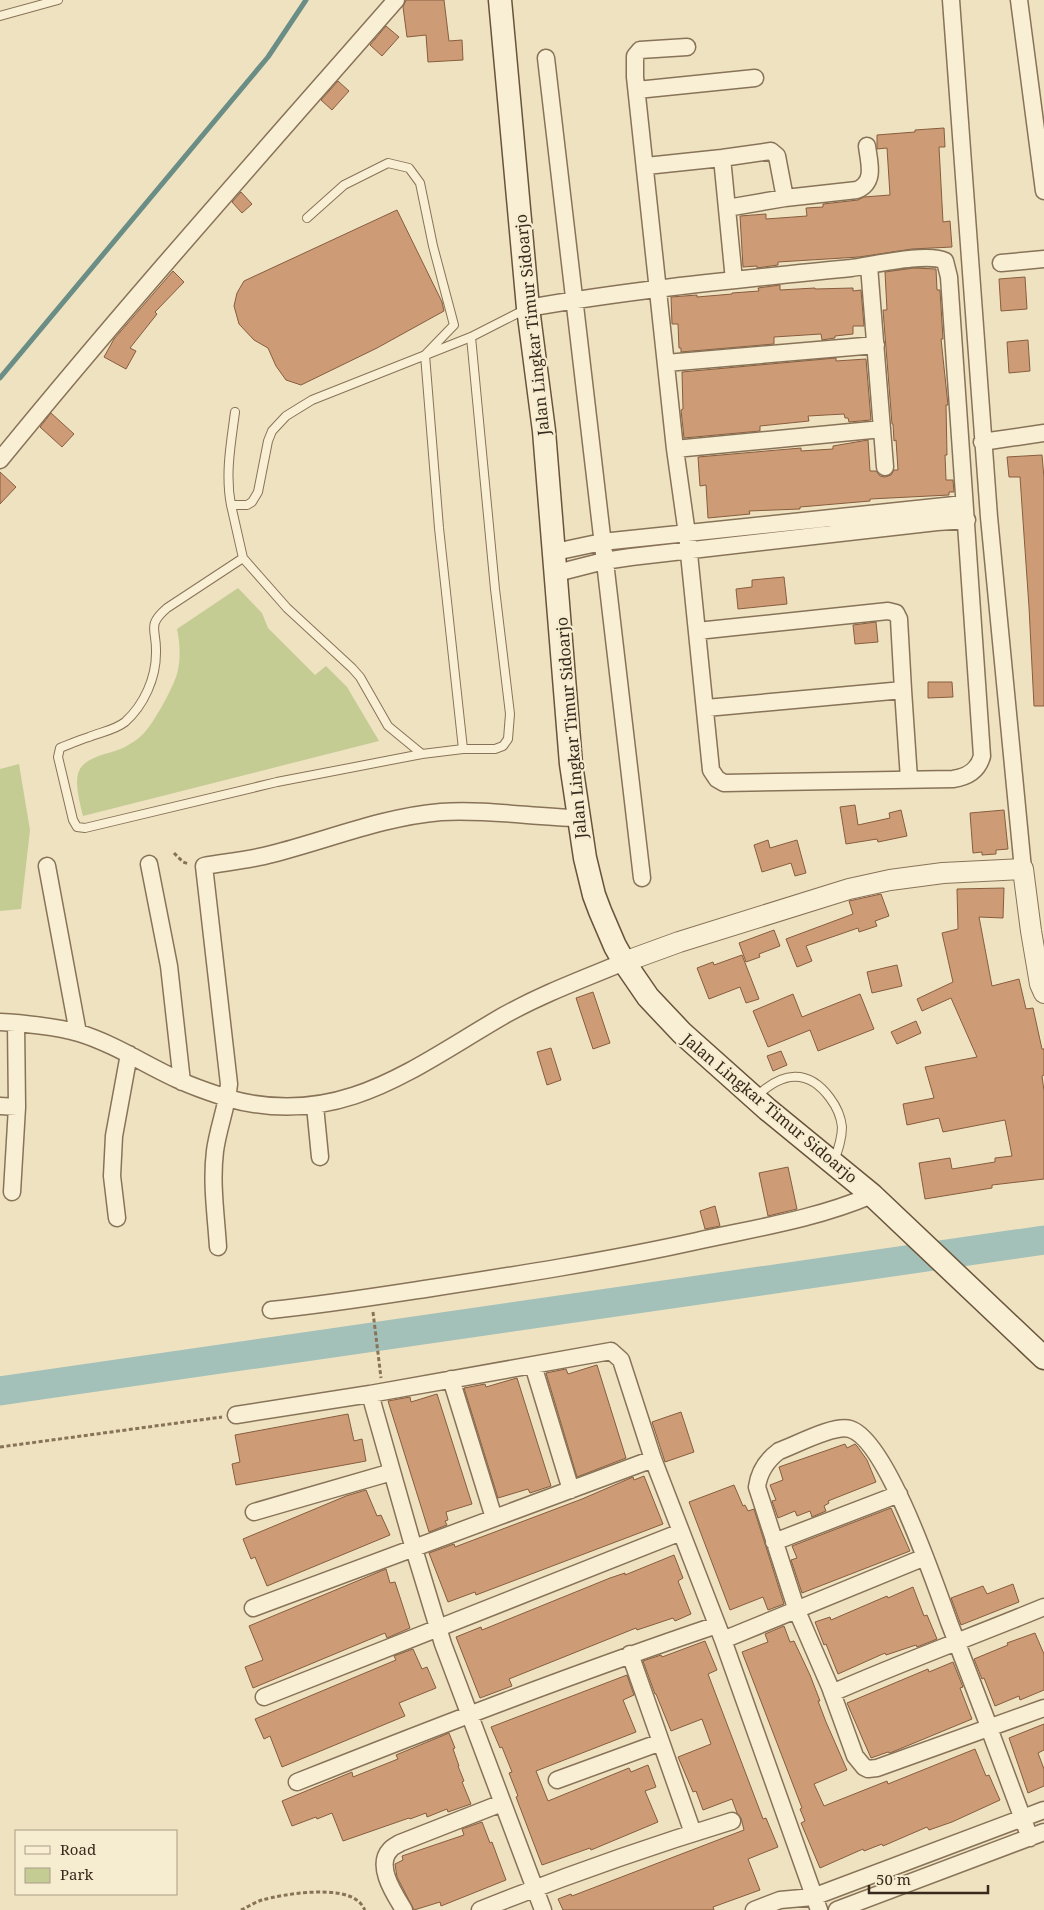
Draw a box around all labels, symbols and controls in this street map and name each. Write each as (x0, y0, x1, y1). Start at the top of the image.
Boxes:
street label: Jalan Lingkar Timur Sidoarjo (509, 213, 555, 438)
street label: Jalan Lingkar Timur Sidoarjo (550, 616, 592, 841)
street label: Jalan Lingkar Timur Sidoarjo (677, 1027, 862, 1188)
legend (15, 1830, 178, 1895)
text: Road (60, 1839, 96, 1859)
scale bar (869, 1862, 988, 1894)
text: Park (60, 1864, 94, 1884)
text: 50 m (876, 1869, 911, 1889)

